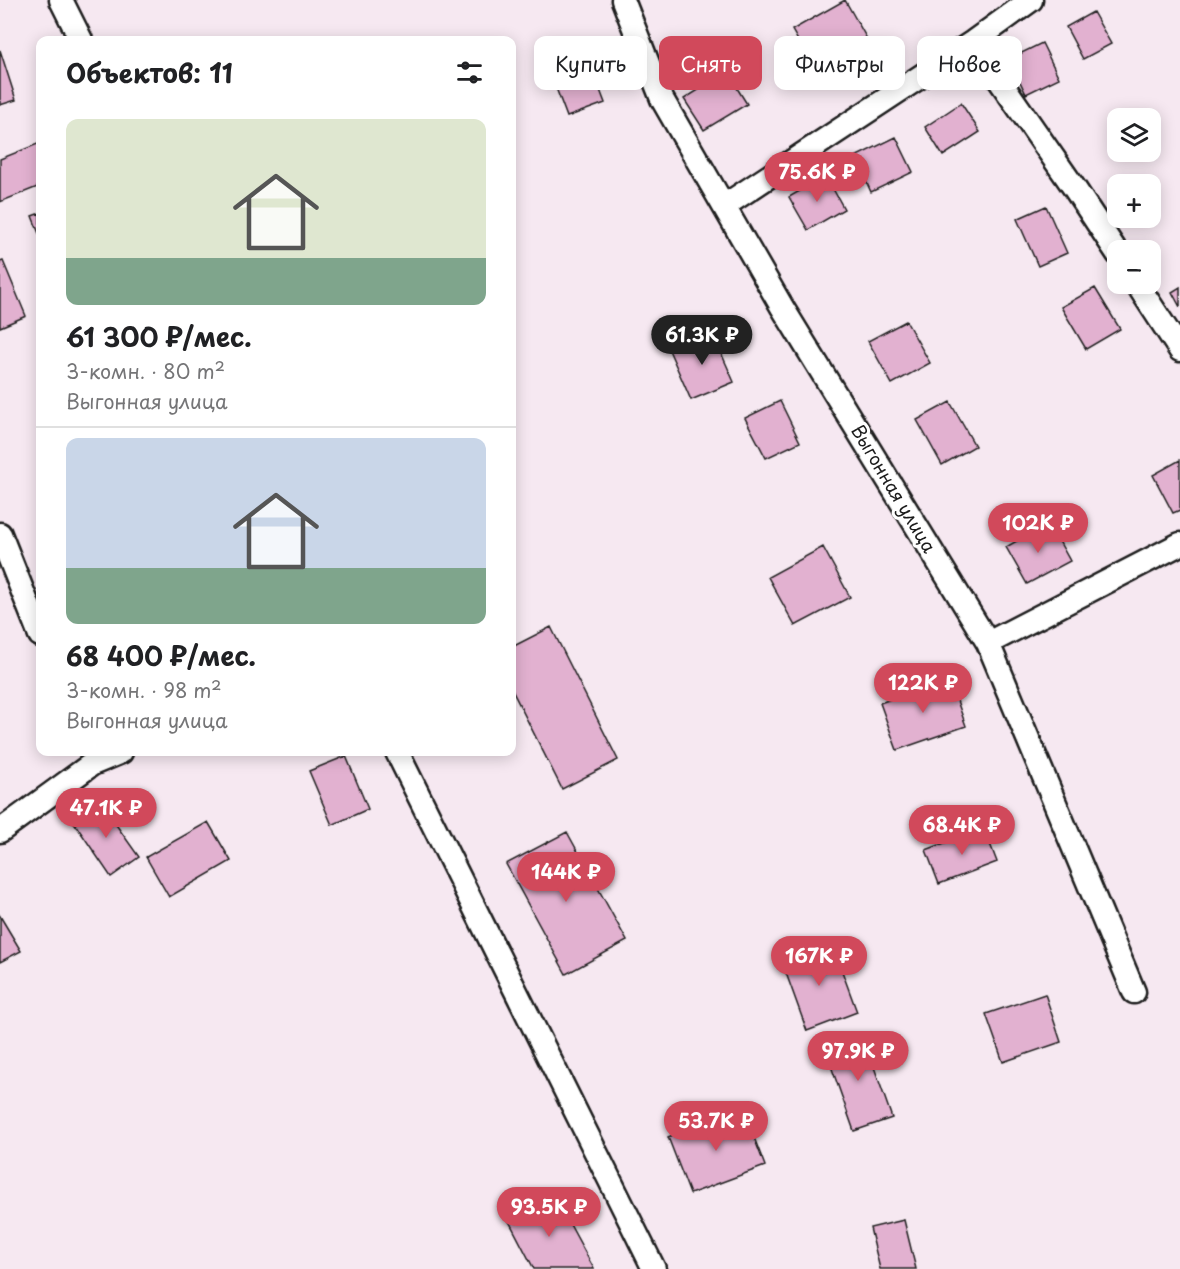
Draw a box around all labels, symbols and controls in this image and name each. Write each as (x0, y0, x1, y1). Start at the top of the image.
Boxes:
chip: Купить (534, 36, 647, 90)
chip: Снять (659, 36, 762, 90)
chip: Фильтры (774, 36, 905, 90)
chip: Новое (917, 36, 1022, 90)
text: Объектов: 11 (66, 53, 233, 92)
icon: filters (453, 56, 486, 89)
map controls (1107, 108, 1161, 294)
button: layers (1107, 108, 1161, 162)
pin: 75.6K ₽ (762, 152, 872, 203)
text: 75.6K ₽ (778, 156, 856, 186)
icon: home (222, 158, 330, 266)
button: + (1107, 174, 1161, 228)
button: − (1107, 240, 1161, 294)
pin: 61.3K ₽ (647, 315, 757, 366)
text: 61 300 ₽/мес. (66, 317, 252, 356)
text: 61.3K ₽ (665, 319, 739, 349)
text: 3-комн. · 80 m² (66, 356, 225, 386)
text: Выгонная улица (66, 386, 228, 416)
street label: Выгонная улица (845, 419, 944, 558)
icon: home (222, 477, 330, 585)
pin: 102K ₽ (989, 503, 1087, 554)
text: 102K ₽ (1002, 507, 1074, 537)
text: 68 400 ₽/мес. (66, 636, 256, 675)
pin: 122K ₽ (874, 663, 972, 714)
text: 122K ₽ (888, 667, 958, 697)
text: 3-комн. · 98 m² (66, 675, 222, 705)
text: Выгонная улица (66, 705, 228, 735)
pin: 47.1K ₽ (51, 788, 161, 839)
text: 47.1K ₽ (70, 792, 142, 822)
pin: 68.4K ₽ (907, 805, 1017, 856)
text: 68.4K ₽ (923, 809, 1001, 839)
pin: 144K ₽ (517, 852, 615, 903)
text: 144K ₽ (531, 856, 601, 886)
pin: 167K ₽ (770, 936, 868, 987)
text: 167K ₽ (785, 940, 853, 970)
pin: 97.9K ₽ (803, 1031, 913, 1082)
text: 97.9K ₽ (822, 1035, 894, 1065)
pin: 53.7K ₽ (661, 1101, 771, 1152)
text: 53.7K ₽ (678, 1105, 754, 1135)
pin: 93.5K ₽ (494, 1187, 604, 1238)
text: 93.5K ₽ (511, 1191, 587, 1221)

